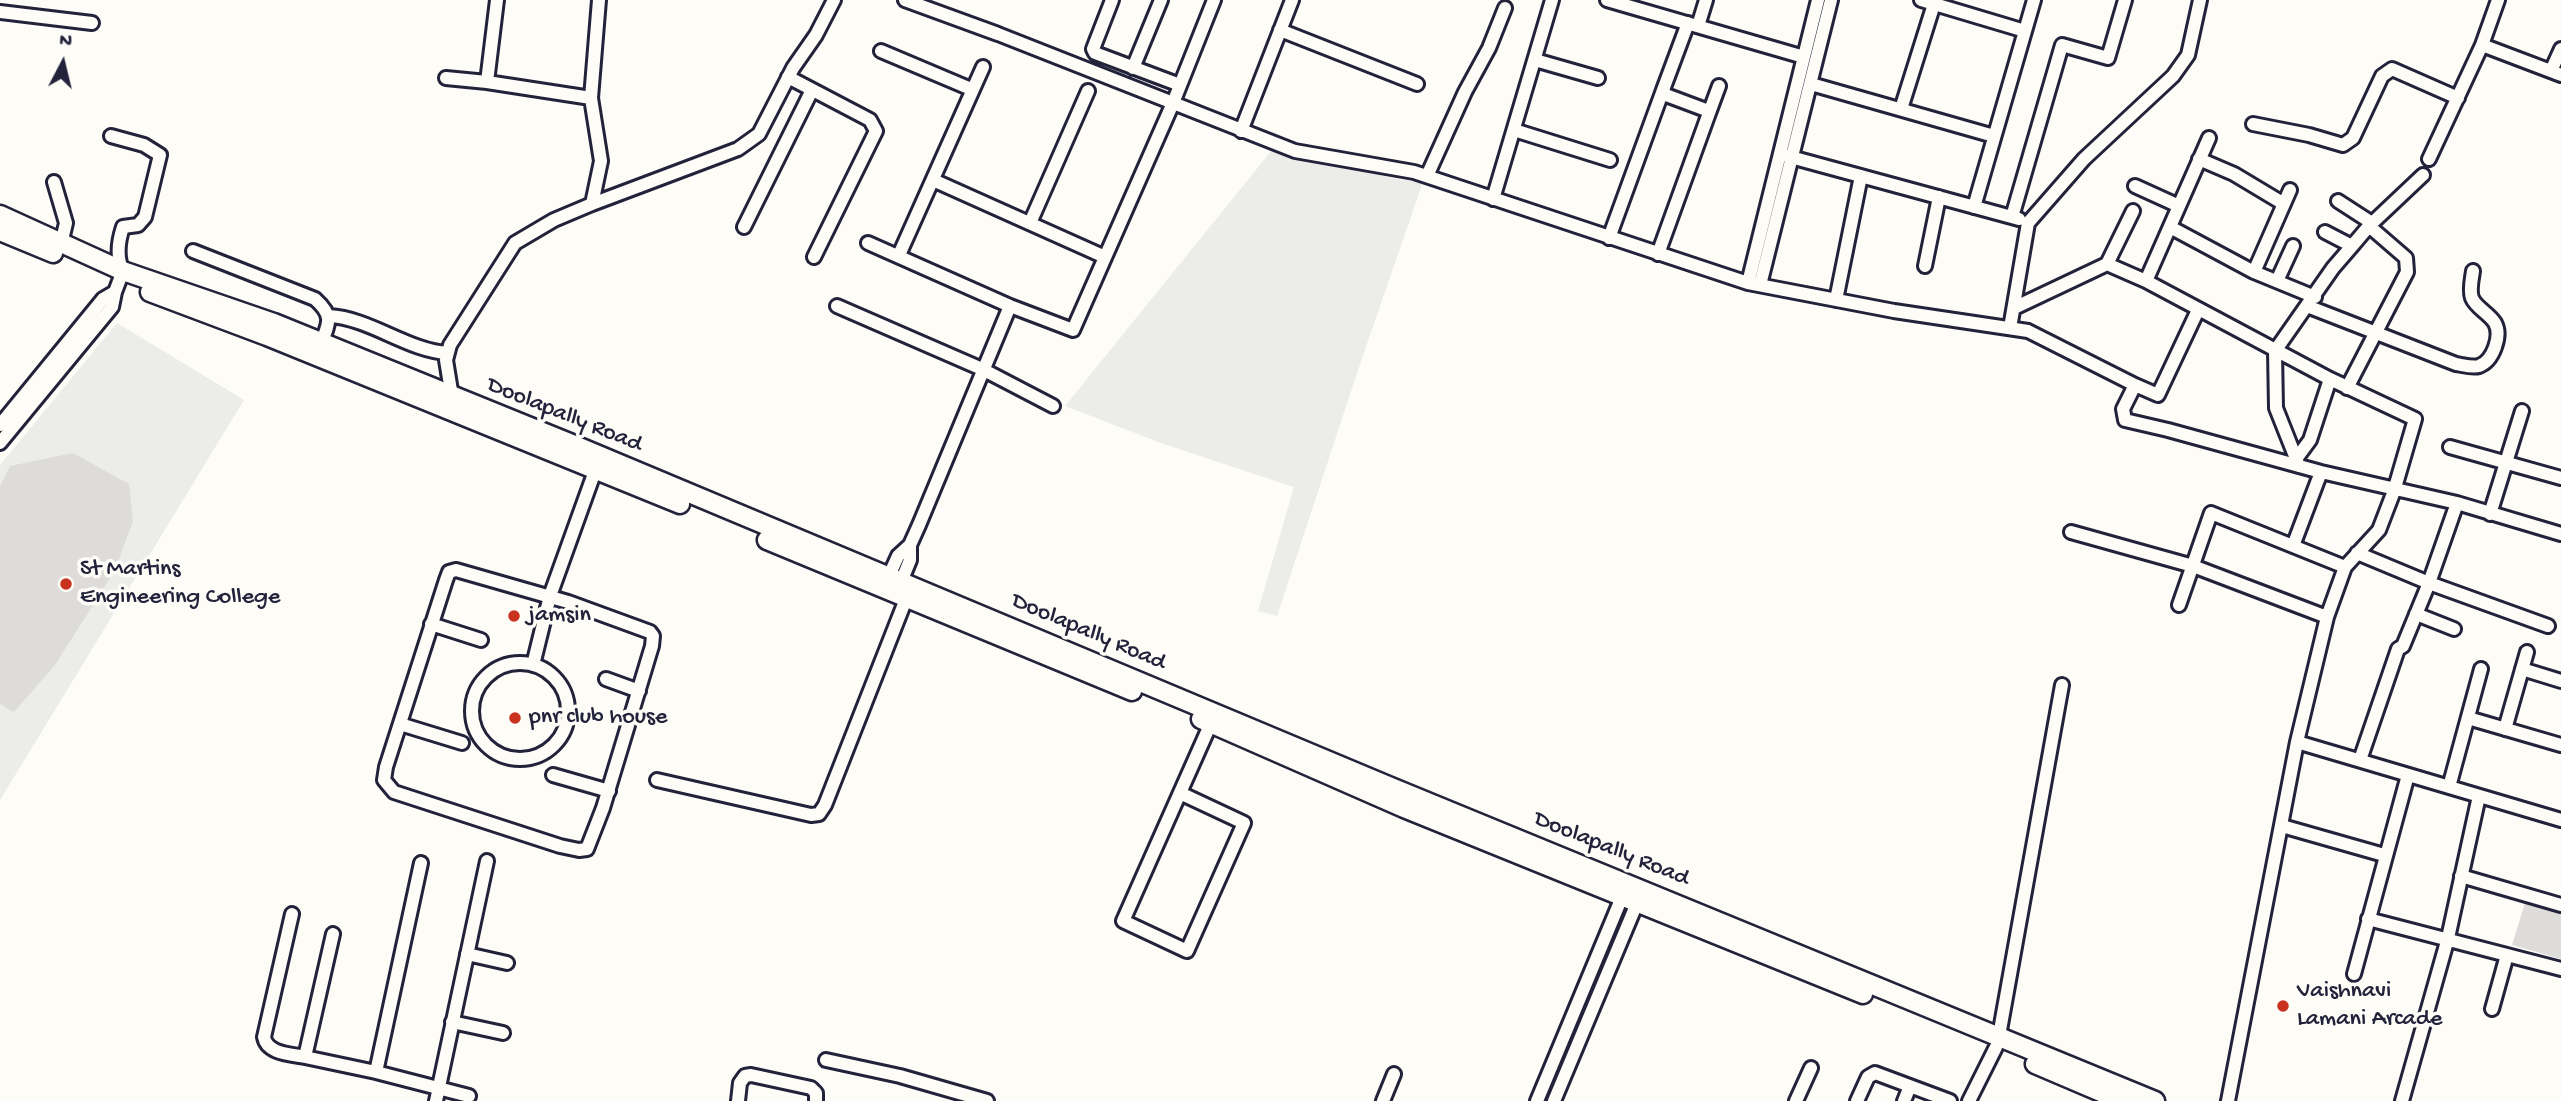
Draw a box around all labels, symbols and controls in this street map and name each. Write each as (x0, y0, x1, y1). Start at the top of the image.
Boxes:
north arrow (28, 28, 98, 98)
text: N (58, 29, 73, 54)
street label: Doolapally Road (482, 372, 646, 460)
place label: St Martins Engineering College (80, 556, 280, 612)
marker: St Martins Engineering College (58, 576, 74, 592)
street label: Doolapally Road (1007, 588, 1169, 678)
place label: jamsin (528, 602, 591, 630)
marker: jamsin (506, 608, 522, 624)
place label: pnr club house (529, 704, 667, 732)
marker: pnr club house (507, 710, 523, 726)
street label: Doolapally Road (1529, 806, 1693, 894)
place label: Vaishnavi Lamani Arcade (2297, 978, 2442, 1034)
marker: Vaishnavi Lamani Arcade (2275, 998, 2291, 1014)

